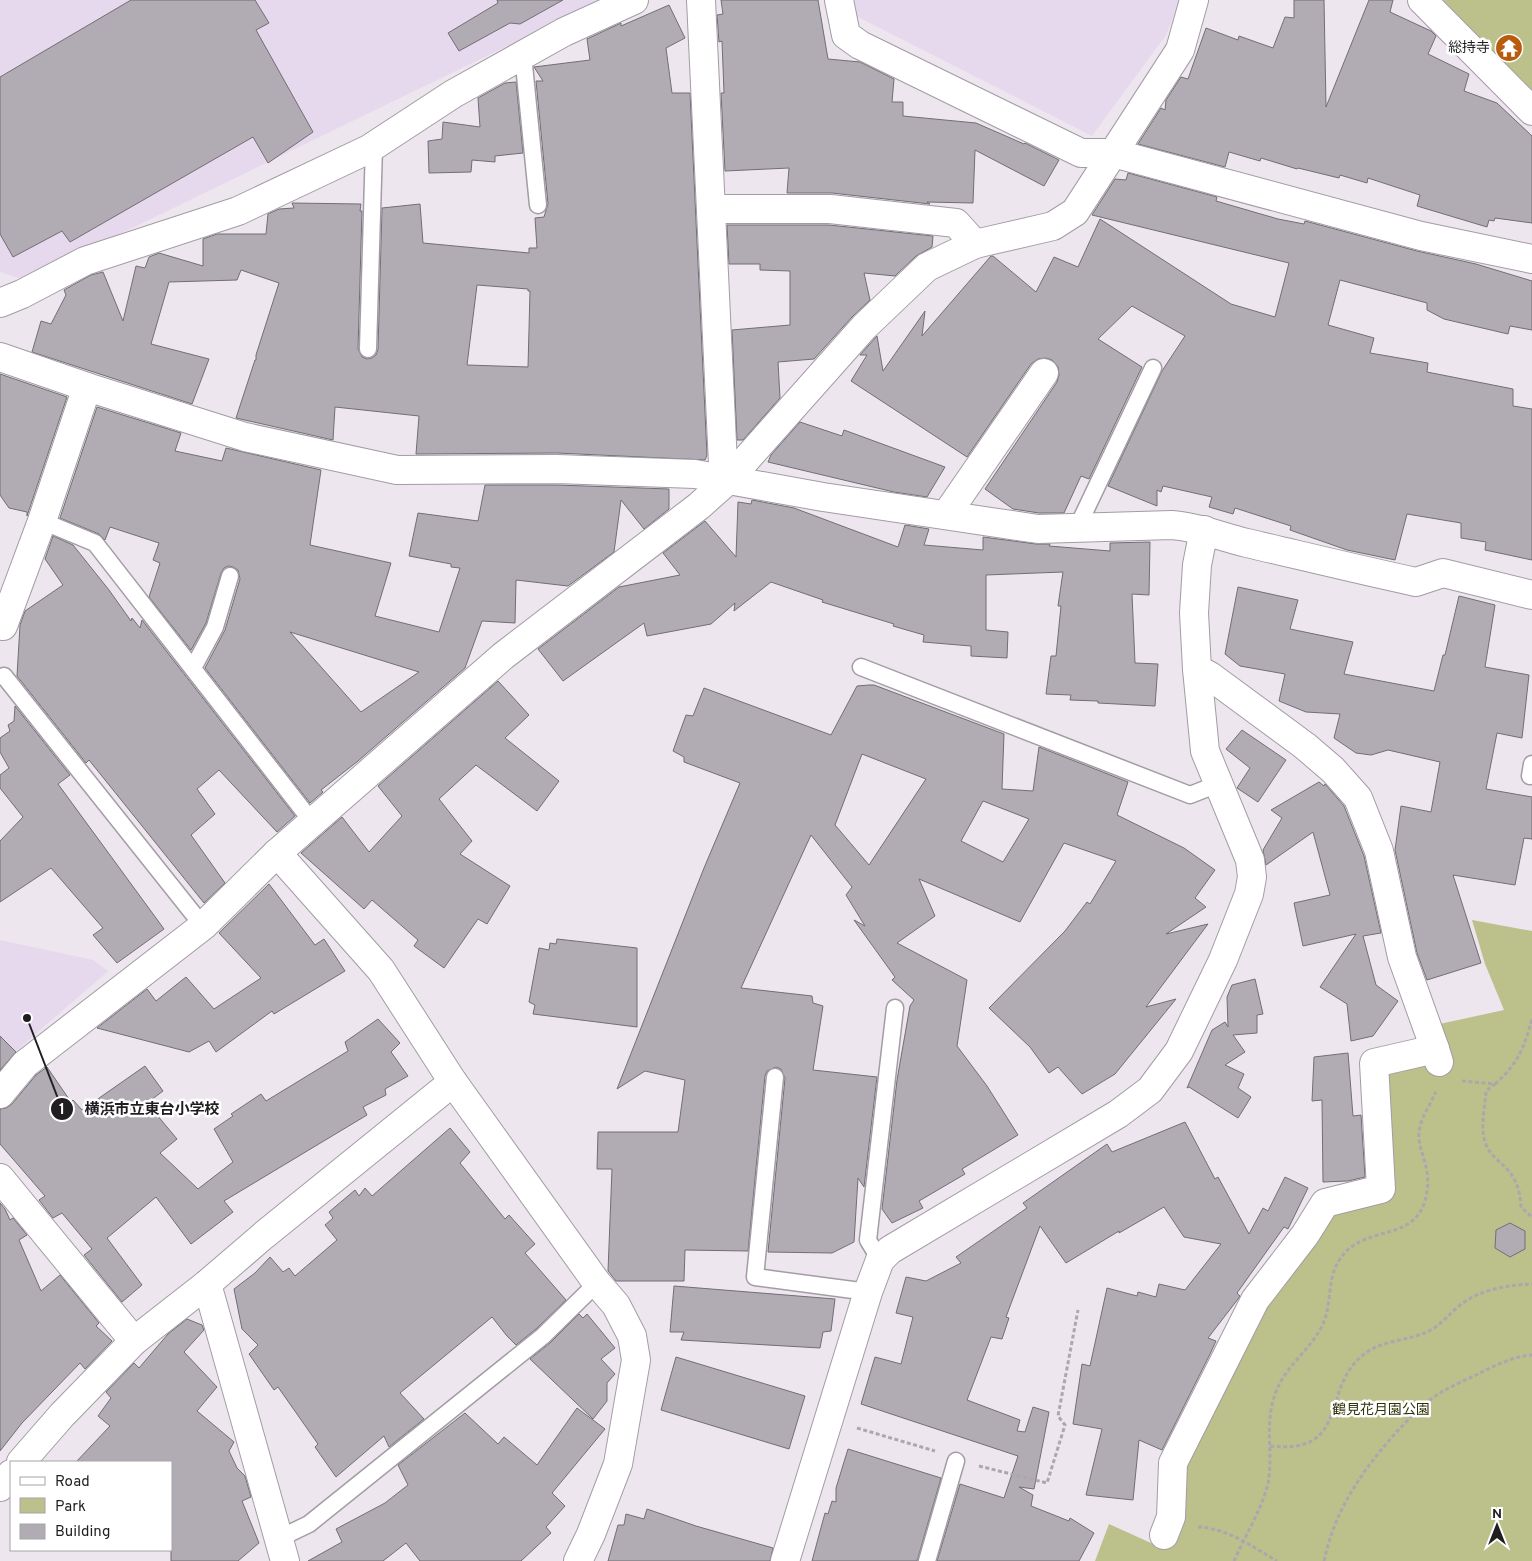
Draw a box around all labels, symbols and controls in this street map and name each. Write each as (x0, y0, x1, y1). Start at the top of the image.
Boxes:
temple icon: 総持寺 (1494, 33, 1524, 63)
place label: 総持寺 (1448, 39, 1490, 57)
callout: 横浜市立東台小学校 (50, 1094, 230, 1124)
text: 横浜市立東台小学校 (84, 1100, 220, 1120)
text: 1 (59, 1101, 65, 1120)
park label: 鶴見花月園公園 (1332, 1402, 1430, 1419)
legend (10, 1461, 172, 1551)
text: Road (55, 1473, 90, 1492)
text: Park (55, 1498, 86, 1517)
north arrow (1472, 1501, 1522, 1551)
text: N (1492, 1506, 1502, 1523)
text: Building (55, 1523, 110, 1542)

